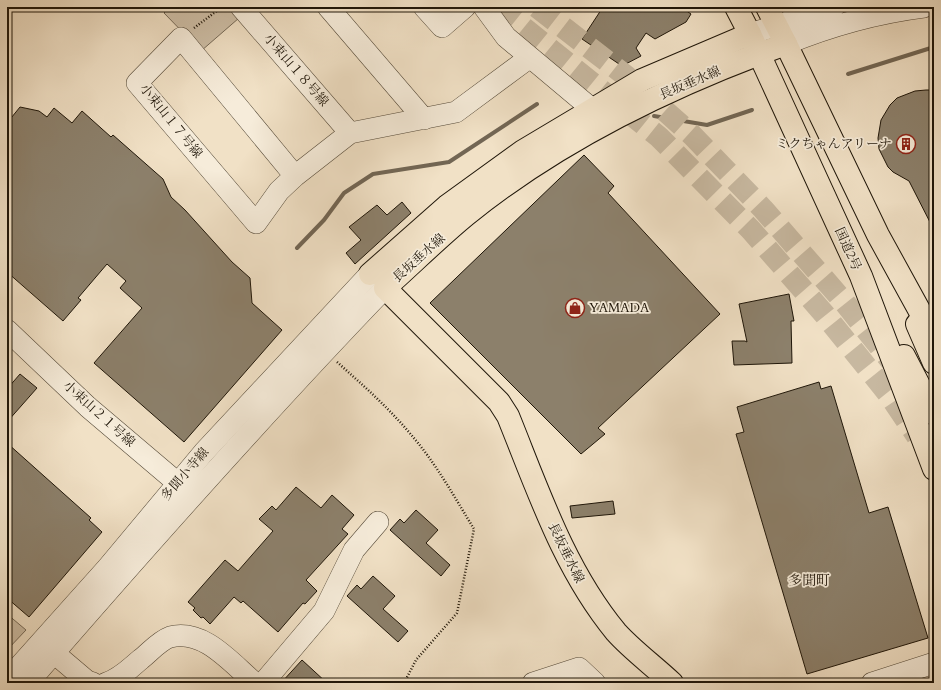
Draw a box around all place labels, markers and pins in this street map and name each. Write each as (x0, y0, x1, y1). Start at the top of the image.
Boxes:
building icon: ミクちゃんアリーナ (895, 133, 917, 155)
place label: ミクちゃんアリーナ (776, 135, 892, 153)
shop icon: YAMADA (564, 297, 586, 319)
place label: YAMADA (589, 299, 650, 317)

